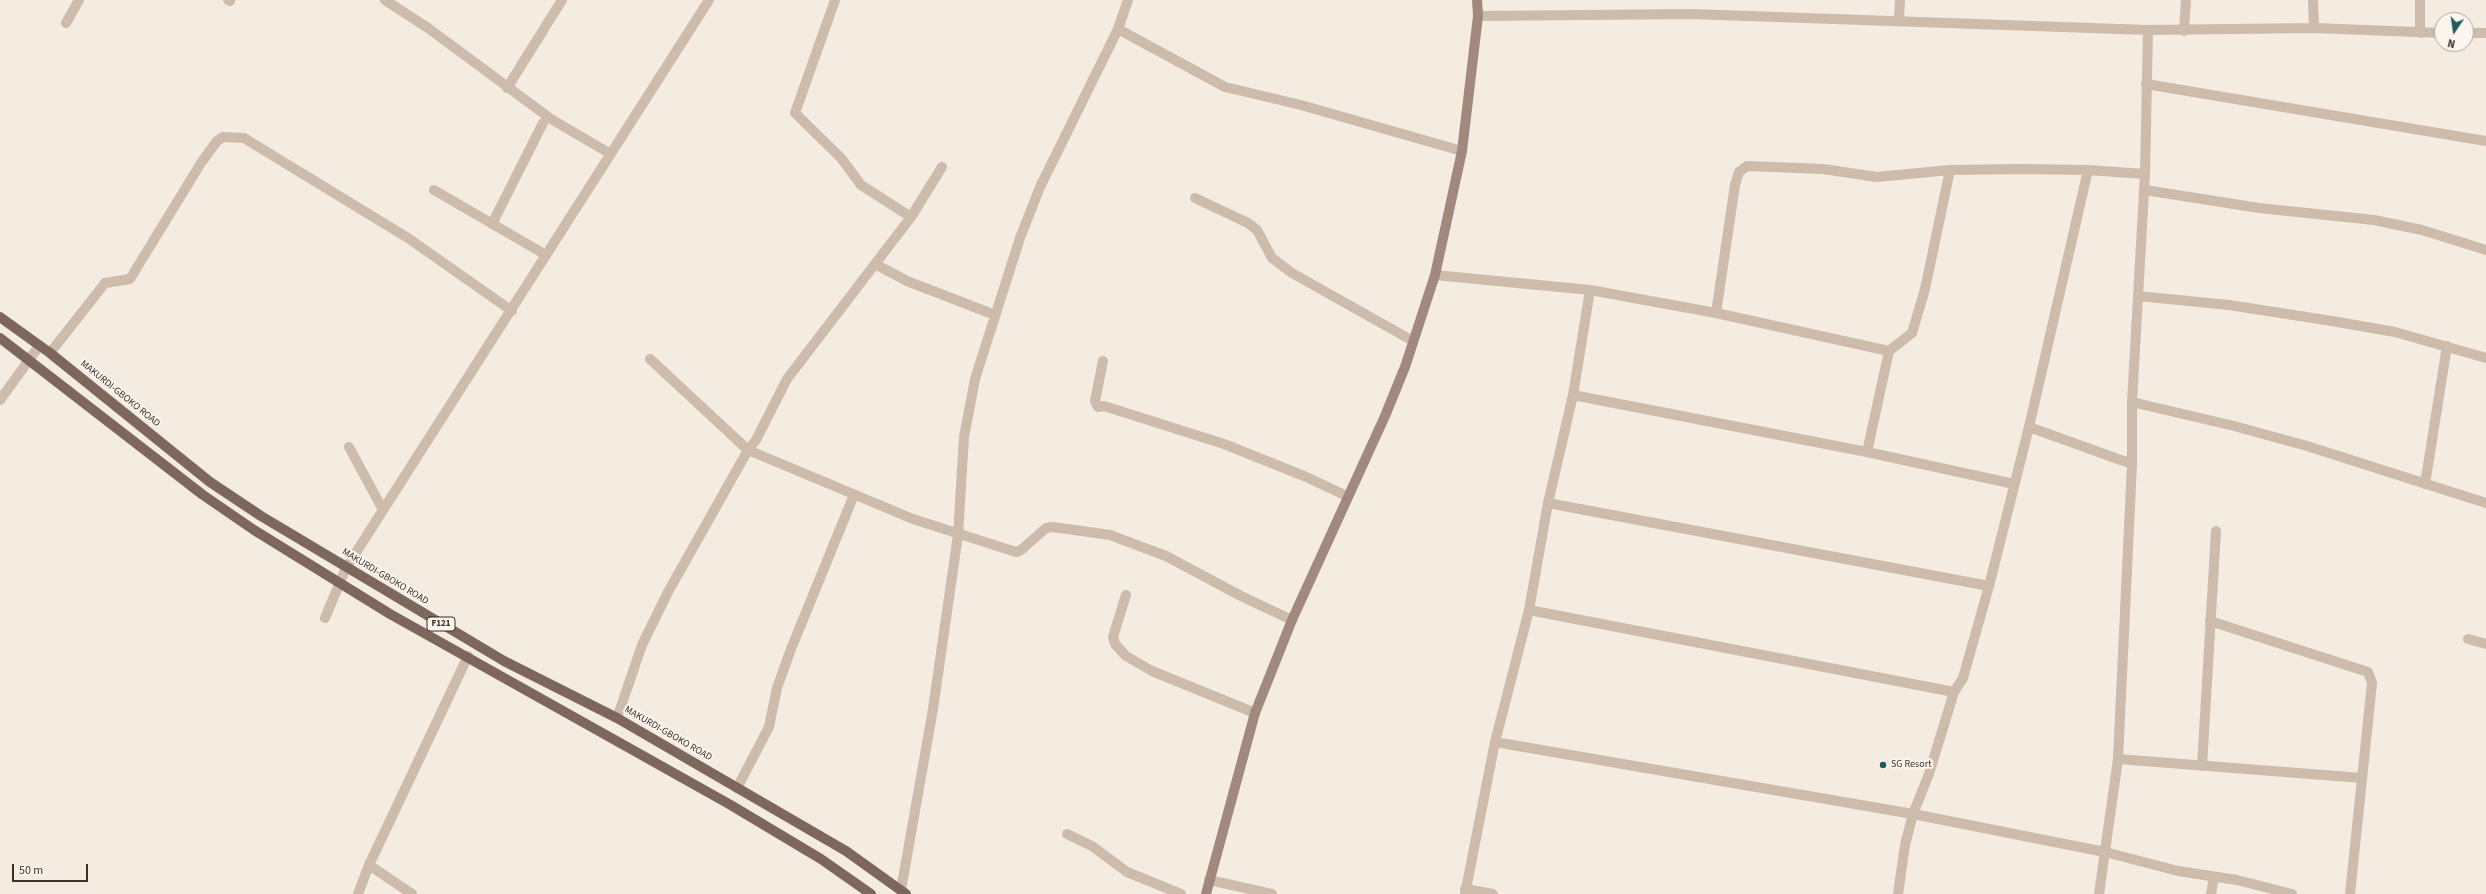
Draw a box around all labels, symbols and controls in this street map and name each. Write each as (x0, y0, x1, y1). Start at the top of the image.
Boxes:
north arrow (2434, 12, 2474, 52)
text: N (2446, 35, 2457, 51)
street label: MAKURDI-GBOKO ROAD (78, 358, 162, 430)
street label: MAKURDI-GBOKO ROAD (339, 546, 431, 608)
road number: F121 (427, 617, 455, 631)
street label: MAKURDI-GBOKO ROAD (622, 704, 714, 764)
place label: SG Resort (1891, 759, 1932, 771)
marker: SG Resort (1878, 760, 1888, 770)
scale bar (14, 856, 90, 882)
text: 50 m (19, 862, 43, 879)

